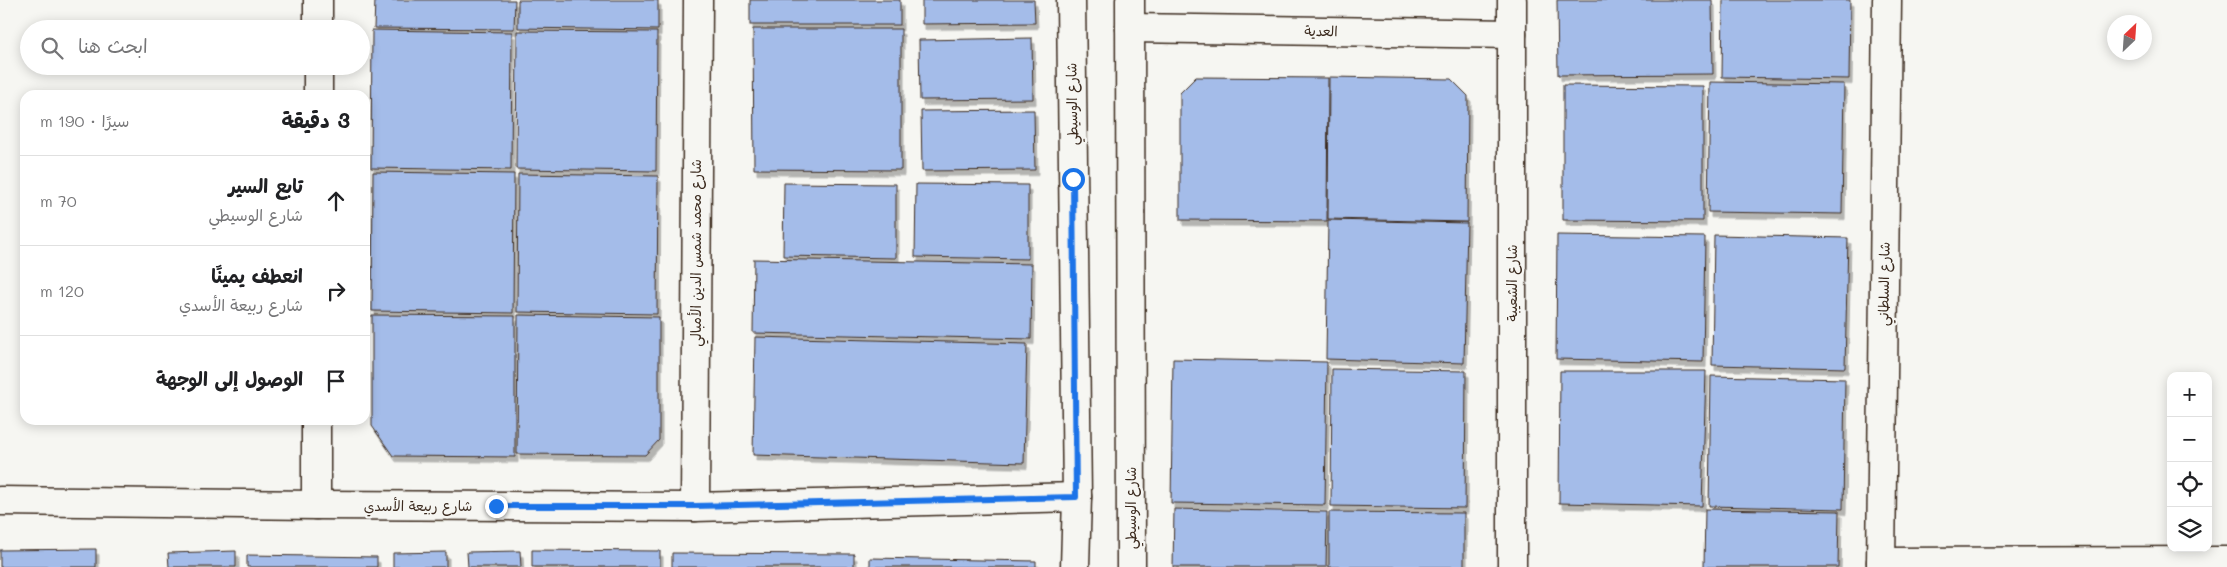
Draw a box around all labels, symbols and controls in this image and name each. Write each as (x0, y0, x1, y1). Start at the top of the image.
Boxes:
north arrow (2107, 15, 2152, 60)
search box (20, 20, 370, 75)
street label: العدية (1304, 21, 1338, 40)
text: ابحث هنا (78, 33, 148, 58)
icon: search (38, 34, 66, 62)
street label: شارع الوسيطي (1061, 62, 1086, 146)
text: 3 دقيقة (281, 106, 350, 133)
text: سيرًا · 190 m (40, 110, 129, 131)
street label: شارع محمد شمس الدين الأمبالي (686, 159, 709, 347)
route start (1062, 168, 1085, 191)
text: تابع السير (228, 173, 303, 198)
icon: ahead (322, 187, 350, 215)
text: 70 m (40, 190, 77, 211)
text: شارع الوسيطي (208, 204, 303, 225)
street label: شارع السلطاني (1873, 242, 1898, 326)
street label: شارع الشعيبة (1502, 245, 1522, 321)
text: انعطف يمينًا (211, 263, 303, 288)
icon: right (322, 277, 350, 305)
text: 120 m (40, 280, 84, 301)
text: شارع ربيعة الأسدي (179, 294, 303, 315)
text: الوصول إلى الوجهة (156, 366, 303, 391)
icon: arrive (322, 367, 350, 395)
map controls (2167, 372, 2212, 552)
button: + (2167, 372, 2212, 417)
button: − (2167, 417, 2212, 462)
button: locate (2167, 462, 2212, 507)
street label: شارع الوسيطي (1121, 467, 1144, 549)
route end (485, 495, 508, 518)
street label: شارع ربيعة الأسدي (364, 496, 472, 517)
button: layers (2167, 507, 2212, 552)

